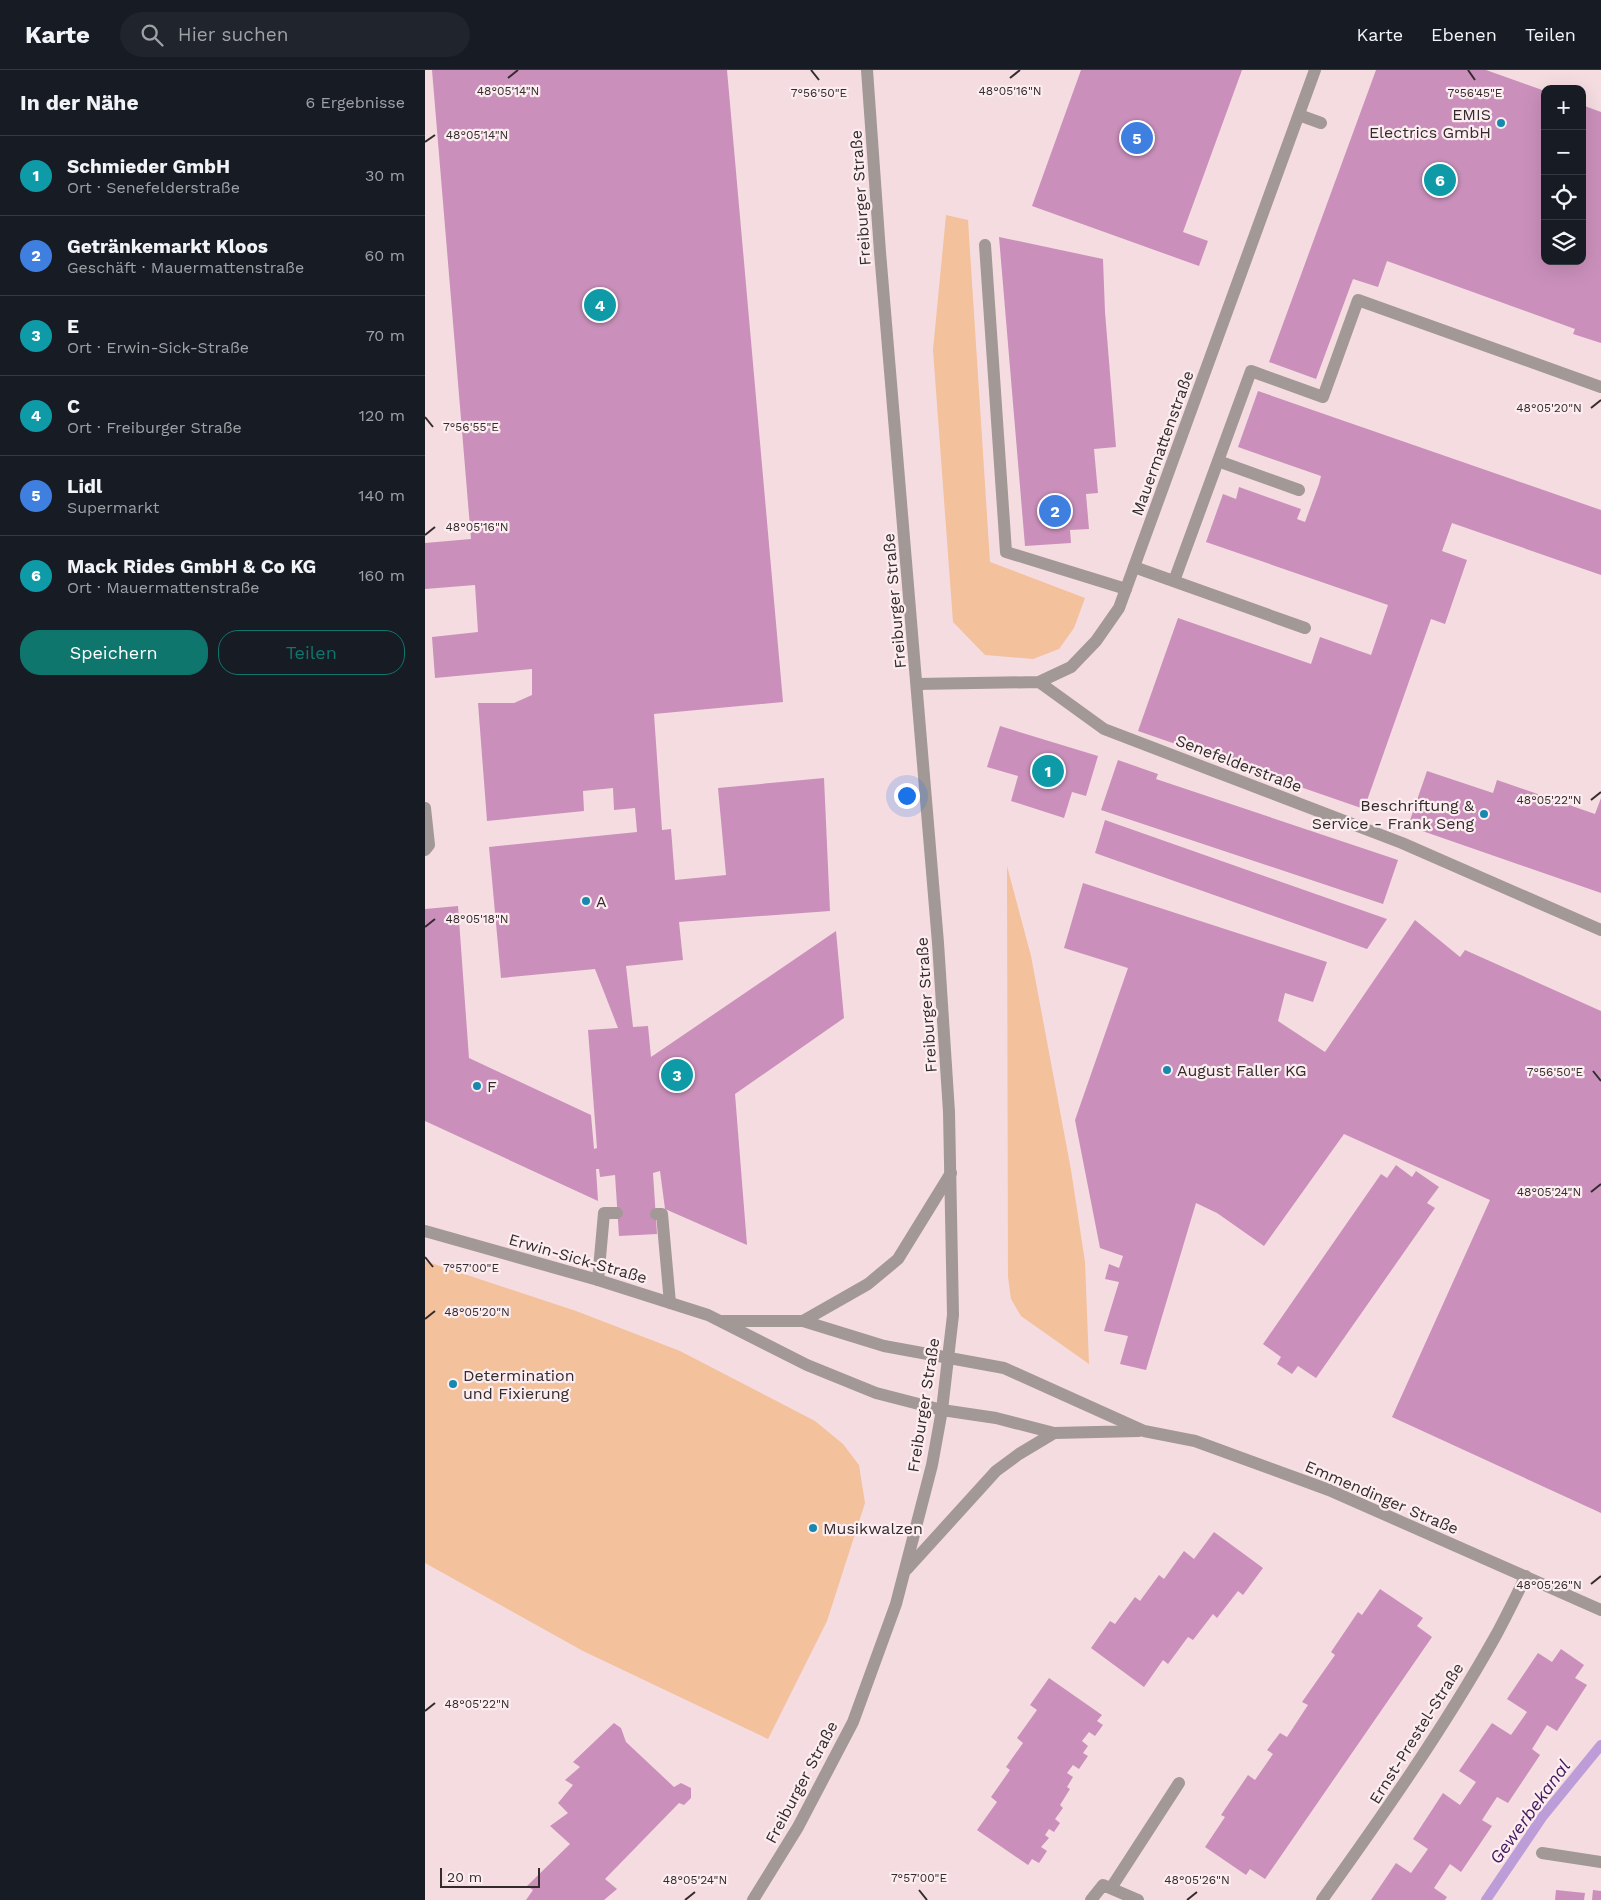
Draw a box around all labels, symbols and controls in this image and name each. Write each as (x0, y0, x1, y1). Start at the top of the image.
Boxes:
search box (120, 12, 470, 57)
text: Karte (25, 21, 90, 49)
icon: search (138, 21, 166, 49)
text: Hier suchen (178, 23, 288, 46)
text: Karte (1357, 24, 1403, 45)
text: Ebenen (1431, 24, 1497, 45)
text: Teilen (1525, 24, 1576, 45)
text: 48°05'14"N (477, 84, 539, 98)
text: 48°05'16"N (978, 84, 1042, 98)
map controls (1541, 85, 1586, 265)
button: + (1541, 85, 1586, 130)
text: 7°56'50"E (791, 86, 847, 100)
text: 7°56'45"E (1447, 86, 1503, 100)
text: In der Nähe (20, 90, 139, 115)
text: 6 Ergebnisse (305, 93, 405, 112)
place label: EMIS Electrics GmbH (1369, 105, 1491, 142)
marker: EMIS Electrics GmbH (1495, 117, 1507, 129)
pin: 5 (1121, 119, 1153, 157)
text: 48°05'14"N (446, 128, 508, 142)
street label: Freiburger Straße (846, 130, 875, 266)
button: − (1541, 130, 1586, 175)
text: Schmieder GmbH (67, 155, 230, 178)
pin: 6 (1424, 161, 1456, 199)
text: 1 (33, 166, 39, 185)
text: 30 m (365, 166, 405, 185)
button: locate (1541, 175, 1586, 220)
text: Ort · Senefelderstraße (67, 178, 240, 197)
button: layers (1541, 220, 1586, 265)
text: Getränkemarkt Kloos (67, 235, 268, 258)
text: 2 (31, 246, 41, 265)
text: 60 m (365, 246, 405, 265)
text: Geschäft · Mauermattenstraße (67, 258, 304, 277)
pin: 4 (584, 286, 616, 324)
text: E (67, 315, 79, 338)
text: 3 (31, 326, 41, 345)
text: 70 m (366, 326, 405, 345)
text: Ort · Erwin-Sick-Straße (67, 338, 249, 357)
street label: Mauermattenstraße (1127, 368, 1198, 518)
text: C (67, 395, 80, 418)
text: 48°05'20"N (1516, 401, 1582, 415)
text: 4 (31, 406, 41, 425)
text: 120 m (359, 406, 405, 425)
text: Ort · Freiburger Straße (67, 418, 242, 437)
text: 7°56'55"E (443, 420, 499, 434)
text: Lidl (67, 475, 102, 498)
text: 5 (31, 486, 41, 505)
text: 140 m (358, 486, 405, 505)
pin: 2 (1039, 492, 1071, 530)
text: Supermarkt (67, 498, 159, 517)
text: 48°05'16"N (445, 520, 509, 534)
street label: Freiburger Straße (879, 533, 910, 669)
text: Mack Rides GmbH & Co KG (67, 555, 316, 578)
text: 6 (31, 566, 41, 585)
text: 160 m (358, 566, 405, 585)
text: Ort · Mauermattenstraße (67, 578, 260, 597)
button: Speichern (20, 630, 208, 675)
button: Teilen (218, 630, 405, 675)
street label: Senefelderstraße (1173, 731, 1305, 796)
pin: 1 (1032, 752, 1064, 790)
your location (894, 783, 920, 809)
text: 48°05'22"N (1516, 793, 1582, 807)
place label: Beschriftung & Service - Frank Seng (1312, 796, 1475, 833)
marker: Beschriftung & Service - Frank Seng (1478, 808, 1490, 820)
place label: A (596, 892, 607, 911)
marker: A (580, 895, 592, 907)
text: 48°05'18"N (445, 912, 509, 926)
street label: Freiburger Straße (912, 937, 941, 1073)
pin: 3 (661, 1056, 693, 1094)
place label: August Faller KG (1177, 1061, 1307, 1080)
marker: August Faller KG (1161, 1064, 1173, 1076)
text: 7°56'50"E (1527, 1065, 1583, 1079)
place label: F (487, 1077, 497, 1096)
marker: F (471, 1080, 483, 1092)
text: 48°05'24"N (1517, 1185, 1581, 1199)
street label: Erwin-Sick-Straße (507, 1230, 649, 1287)
text: 7°57'00"E (443, 1261, 499, 1275)
text: 48°05'20"N (444, 1305, 510, 1319)
street label: Freiburger Straße (903, 1337, 943, 1474)
place label: Determination und Fixierung (463, 1366, 575, 1403)
marker: Determination und Fixierung (447, 1378, 459, 1390)
street label: Emmendinger Straße (1302, 1457, 1461, 1538)
place label: Musikwalzen (823, 1519, 923, 1538)
marker: Musikwalzen (807, 1522, 819, 1534)
text: 48°05'26"N (1516, 1578, 1582, 1592)
street label: Ernst-Prestel-Straße (1365, 1659, 1468, 1807)
text: 48°05'22"N (444, 1697, 510, 1711)
street label: Freiburger Straße (761, 1718, 842, 1847)
water label: Gewerbekanal (1485, 1756, 1574, 1868)
scale bar (440, 1865, 540, 1888)
text: 20 m (447, 1869, 482, 1885)
text: 7°57'00"E (891, 1871, 947, 1885)
text: 48°05'24"N (663, 1873, 727, 1887)
text: 48°05'26"N (1164, 1873, 1230, 1887)

